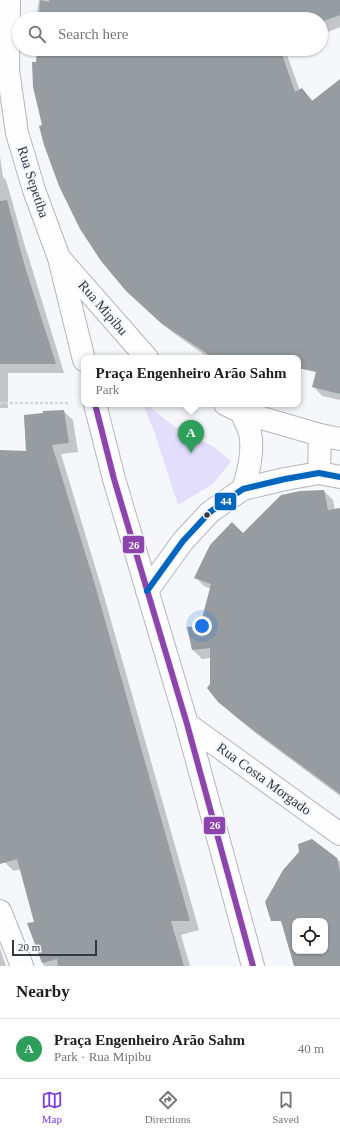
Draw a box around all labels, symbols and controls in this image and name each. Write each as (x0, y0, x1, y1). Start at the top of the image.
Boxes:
search box (12, 12, 328, 56)
icon: search (26, 23, 48, 45)
text: Search here (58, 26, 128, 42)
street label: Rua Sepetiba (14, 144, 52, 220)
street label: Rua Mipibu (75, 278, 131, 338)
popup (81, 355, 301, 407)
text: Praça Engenheiro Arão Sahm (96, 365, 286, 381)
text: Park (96, 382, 119, 397)
pin: A (178, 420, 204, 453)
line badge: 44 (214, 492, 237, 511)
text: 44 (221, 495, 232, 507)
unlabelled marker (202, 510, 212, 520)
line badge: 26 (122, 535, 145, 554)
text: 26 (129, 539, 140, 551)
your location (192, 616, 212, 636)
street label: Rua Costa Morgado (214, 740, 314, 818)
line badge: 26 (203, 816, 226, 835)
text: 26 (210, 819, 221, 831)
map controls (292, 918, 328, 954)
button: locate (292, 918, 328, 954)
scale bar (12, 938, 97, 957)
text: 20 m (18, 941, 40, 953)
text: Nearby (16, 982, 70, 1001)
text: Praça Engenheiro Arão Sahm (54, 1032, 245, 1048)
text: A (24, 1041, 34, 1056)
text: 40 m (298, 1041, 324, 1056)
text: Park · Rua Mipibu (54, 1049, 151, 1064)
tab: Map (41, 1089, 63, 1125)
tab: Directions (145, 1089, 190, 1125)
tab: Saved (272, 1089, 299, 1125)

